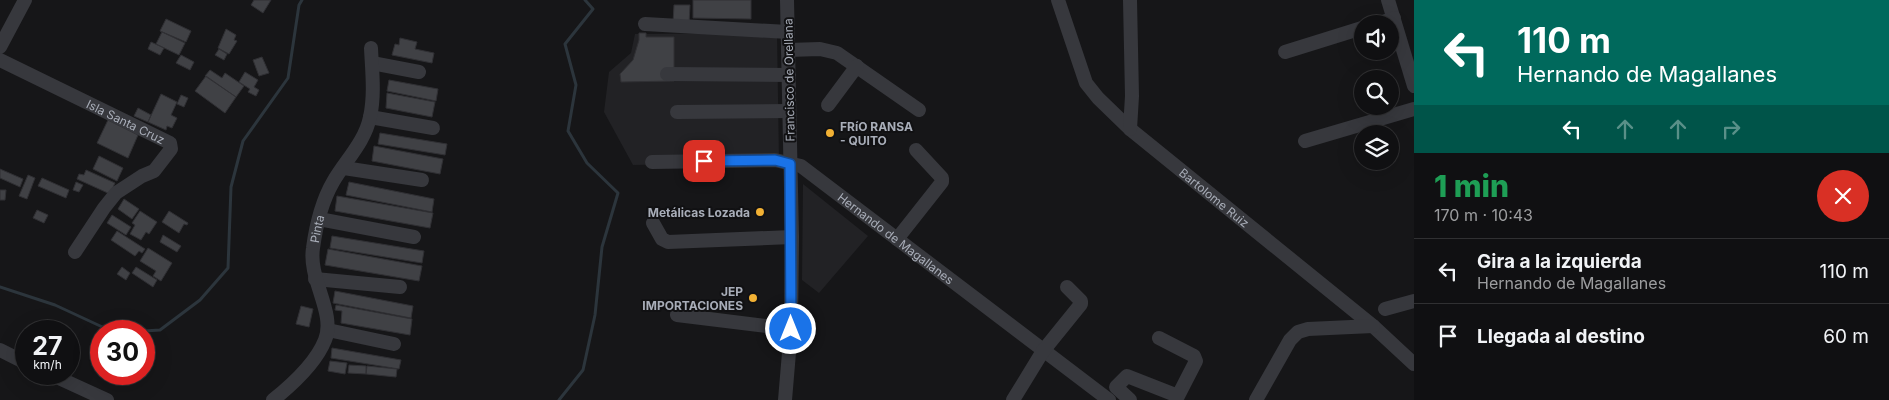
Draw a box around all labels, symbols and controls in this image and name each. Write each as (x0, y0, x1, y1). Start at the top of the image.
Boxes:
map controls (1354, 15, 1399, 170)
button: sound (1354, 15, 1399, 60)
street label: Francisco de Orellana (780, 18, 798, 142)
text: 110 m (1517, 19, 1611, 61)
icon: left (1434, 20, 1499, 85)
text: Hernando de Magallanes (1517, 61, 1777, 87)
button: search (1354, 70, 1399, 115)
street label: Isla Santa Cruz (84, 96, 167, 147)
icon: left (1558, 115, 1586, 143)
icon: ahead (1611, 115, 1639, 143)
icon: ahead (1664, 115, 1692, 143)
icon: right (1717, 115, 1745, 143)
place label: FRíO RANSA - QUITO (840, 119, 913, 148)
button: layers (1354, 125, 1399, 170)
marker: FRíO RANSA - QUITO (824, 127, 836, 139)
pin (683, 140, 725, 182)
icon: arrive (690, 147, 718, 175)
street label: Bartolome Ruiz (1176, 165, 1252, 230)
text: 1 min (1434, 168, 1509, 204)
button: close (1817, 170, 1869, 222)
street label: Hernando de Magallanes (835, 189, 957, 287)
place label: Metálicas Lozada (648, 205, 750, 220)
text: 170 m · 10:43 (1434, 205, 1533, 225)
marker: Metálicas Lozada (754, 206, 766, 218)
street label: Pinta (306, 213, 327, 244)
text: Gira a la izquierda (1477, 250, 1642, 273)
icon: left (1434, 257, 1462, 285)
text: 110 m (1820, 260, 1869, 283)
text: Hernando de Magallanes (1477, 273, 1666, 293)
place label: JEP IMPORTACIONES (642, 284, 743, 313)
marker: JEP IMPORTACIONES (747, 292, 759, 304)
position arrow (764, 302, 816, 354)
speed limit sign: 30 (90, 320, 155, 385)
icon: arrive (1434, 322, 1462, 350)
text: Llegada al destino (1477, 325, 1645, 348)
text: 60 m (1823, 325, 1869, 348)
text: 27 (32, 331, 63, 361)
text: km/h (33, 357, 62, 372)

